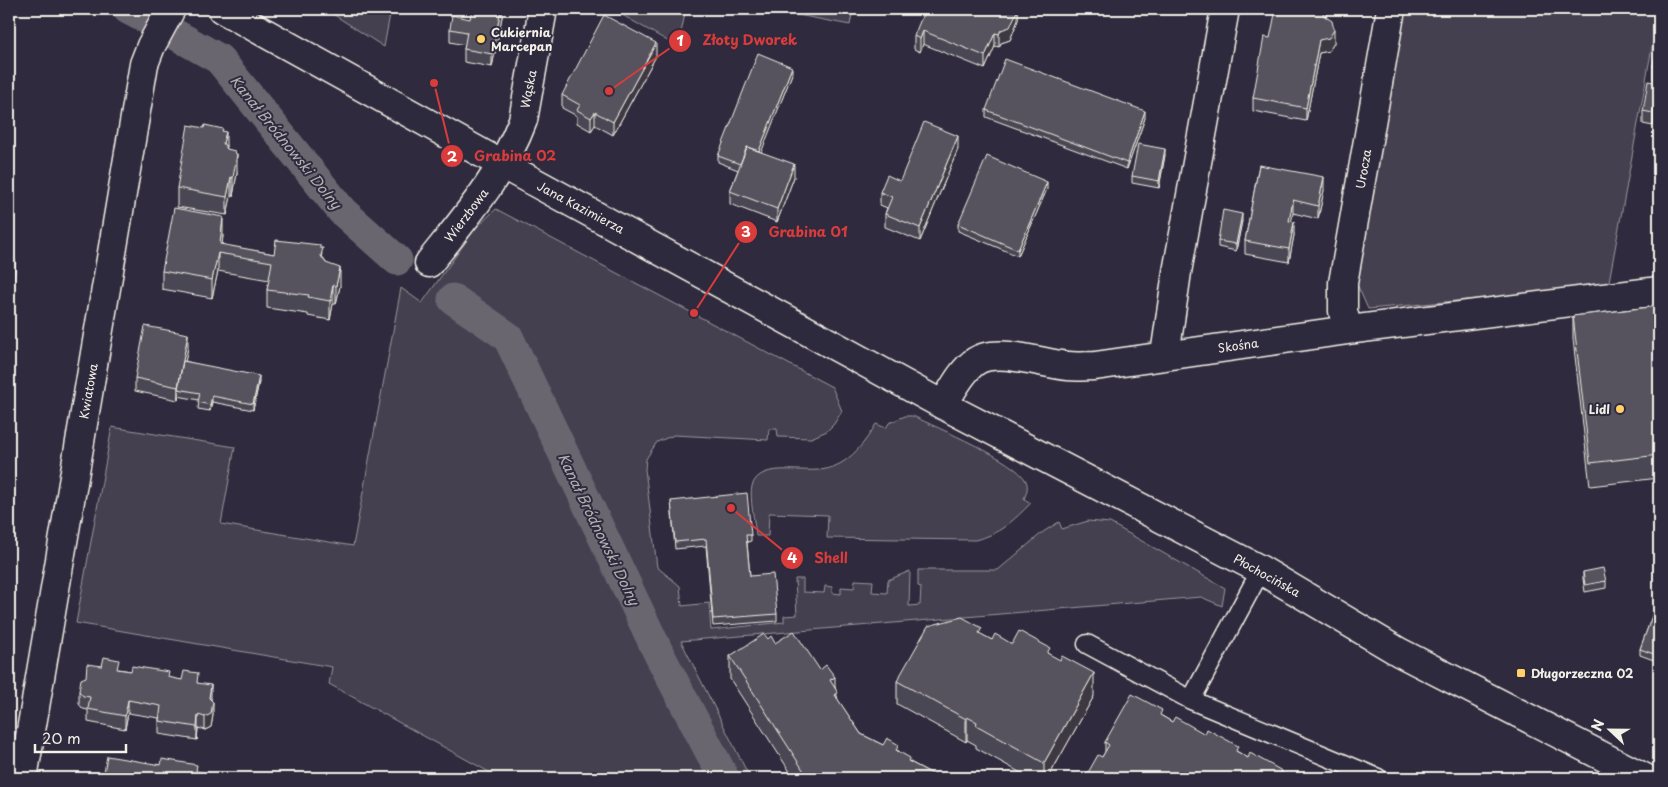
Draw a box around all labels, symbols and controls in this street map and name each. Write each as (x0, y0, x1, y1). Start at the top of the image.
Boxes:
place label: Cukiernia Marcepan (491, 23, 552, 55)
callout: Złoty Dworek (668, 26, 808, 55)
text: 1 (676, 28, 684, 51)
text: Złoty Dworek (703, 29, 798, 50)
marker: Cukiernia Marcepan (475, 33, 487, 45)
street label: Wąska (515, 68, 541, 110)
water label: Kanał Bródnowski Dolny (225, 71, 347, 214)
callout: Grabina 02 (439, 142, 567, 171)
text: 2 (447, 144, 458, 167)
text: Grabina 02 (474, 145, 556, 166)
street label: Urocza (1351, 147, 1375, 190)
street label: Jana Kazimierza (534, 176, 628, 238)
street label: Wierzbowa (440, 184, 493, 246)
callout: Grabina 01 (733, 217, 858, 246)
text: 3 (741, 219, 751, 242)
text: Grabina 01 (768, 221, 848, 242)
street label: Skośna (1217, 333, 1260, 357)
street label: Kwiatowa (74, 361, 102, 420)
place label: Lidl (1589, 400, 1610, 418)
marker: Lidl (1614, 403, 1626, 415)
water label: Kanał Bródnowski Dolny (553, 449, 645, 609)
callout: Shell (779, 544, 858, 573)
text: 4 (787, 545, 797, 568)
text: Shell (814, 547, 848, 568)
street label: Płochocińska (1230, 549, 1304, 601)
place label: Długorzeczna 02 (1531, 664, 1634, 682)
marker: Długorzeczna 02 (1515, 667, 1527, 679)
north arrow (1586, 704, 1636, 754)
text: N (1586, 716, 1609, 734)
scale bar (35, 722, 126, 754)
text: 20 m (42, 726, 81, 749)

